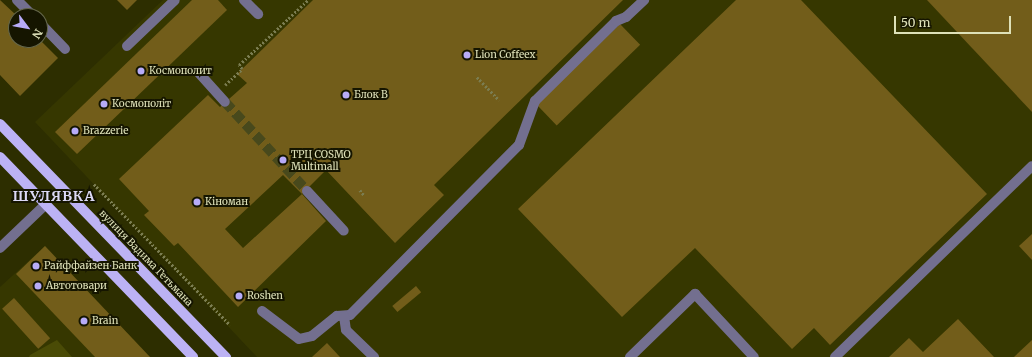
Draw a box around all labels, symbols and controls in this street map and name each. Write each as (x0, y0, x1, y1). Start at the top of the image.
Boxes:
north arrow (8, 8, 48, 48)
scale bar (896, 8, 1013, 34)
text: 50 m (901, 15, 930, 30)
text: N (29, 26, 46, 41)
place label: Lion Coffeex (475, 49, 535, 61)
marker: Lion Coffeex (462, 50, 472, 60)
place label: Космополит (149, 65, 212, 77)
marker: Космополит (136, 66, 146, 76)
place label: Блок B (354, 89, 388, 101)
marker: Блок B (341, 90, 351, 100)
place label: Космополіт (112, 98, 171, 110)
marker: Космополіт (99, 99, 109, 109)
place label: Brazzerie (83, 125, 128, 137)
marker: Brazzerie (70, 126, 80, 136)
place label: ТРЦ COSMO Multimall (291, 148, 351, 172)
marker: ТРЦ COSMO Multimall (278, 155, 288, 165)
district label: ШУЛЯВКА (13, 188, 95, 204)
place label: Кіноман (205, 196, 248, 208)
marker: Кіноман (192, 197, 202, 207)
street label: вулиця Вадима Гетьмана (97, 207, 195, 309)
place label: Райффайзен Банк (44, 260, 137, 272)
marker: Райффайзен Банк (31, 261, 41, 271)
place label: Автотовари (46, 280, 107, 292)
marker: Автотовари (33, 281, 43, 291)
place label: Roshen (247, 290, 283, 302)
marker: Roshen (234, 291, 244, 301)
place label: Brain (92, 315, 118, 327)
marker: Brain (79, 316, 89, 326)

